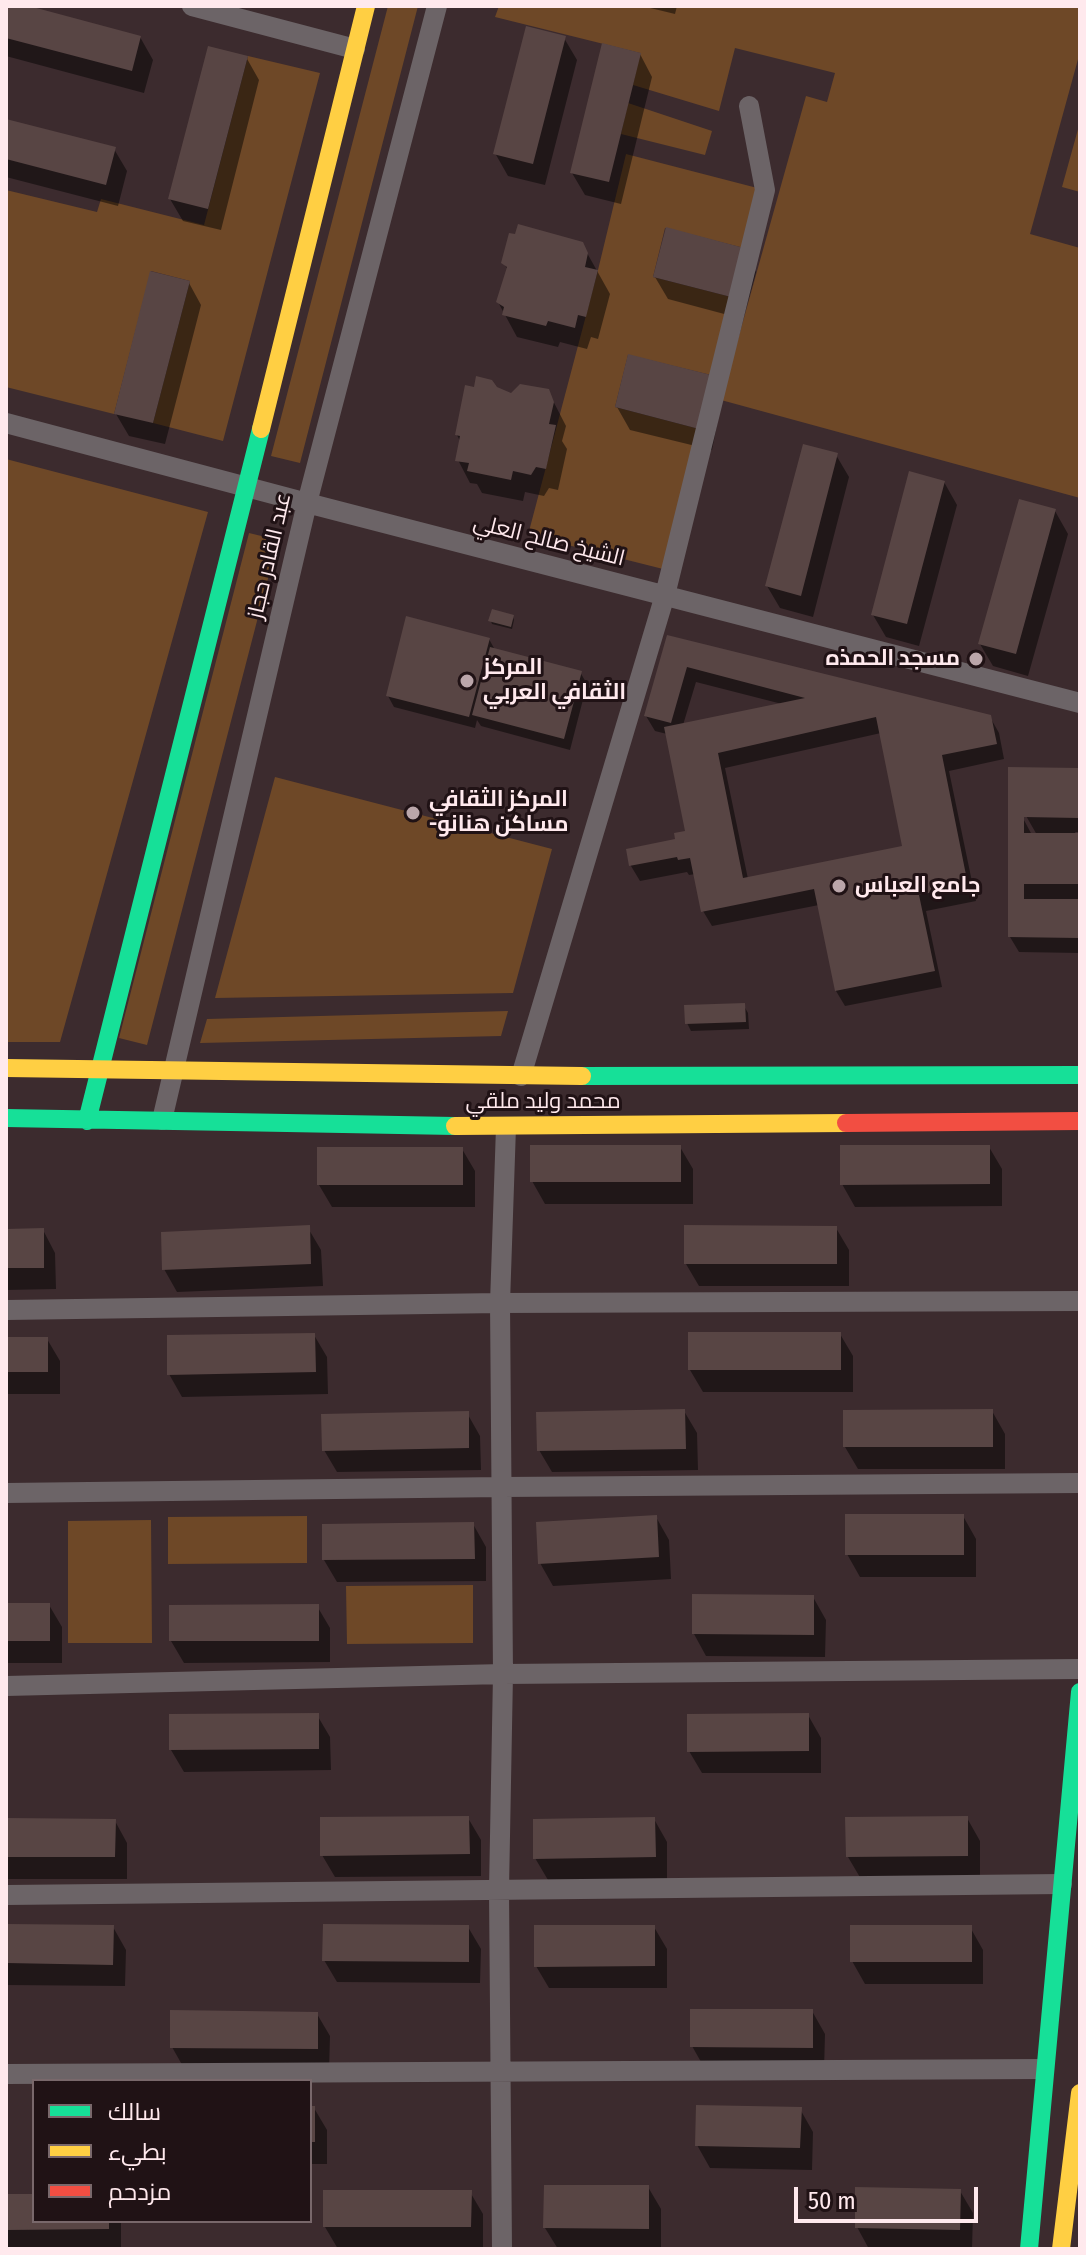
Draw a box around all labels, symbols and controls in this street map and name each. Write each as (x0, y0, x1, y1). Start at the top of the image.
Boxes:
street label: عبد القادر حجاز (243, 491, 297, 621)
street label: الشيخ صالح العلي (471, 509, 627, 573)
place label: مسجد الحمذه (825, 646, 960, 672)
marker: مسجد الحمذه (967, 650, 985, 668)
place label: المركز الثقافي العربي (483, 655, 626, 706)
marker: المركز الثقافي العربي (458, 672, 476, 690)
place label: المركز الثقافي -مساكن هنانو (429, 787, 568, 838)
marker: المركز الثقافي -مساكن هنانو (404, 804, 422, 822)
place label: جامع العباس (855, 873, 981, 899)
marker: جامع العباس (830, 877, 848, 895)
street label: محمد وليد ملقي (465, 1089, 621, 1115)
legend (32, 2079, 312, 2223)
text: سالك (108, 2098, 161, 2126)
text: بطيء (108, 2138, 167, 2166)
scale bar (798, 2171, 982, 2221)
text: مزدحم (108, 2178, 171, 2206)
text: 50 m (808, 2187, 856, 2215)

